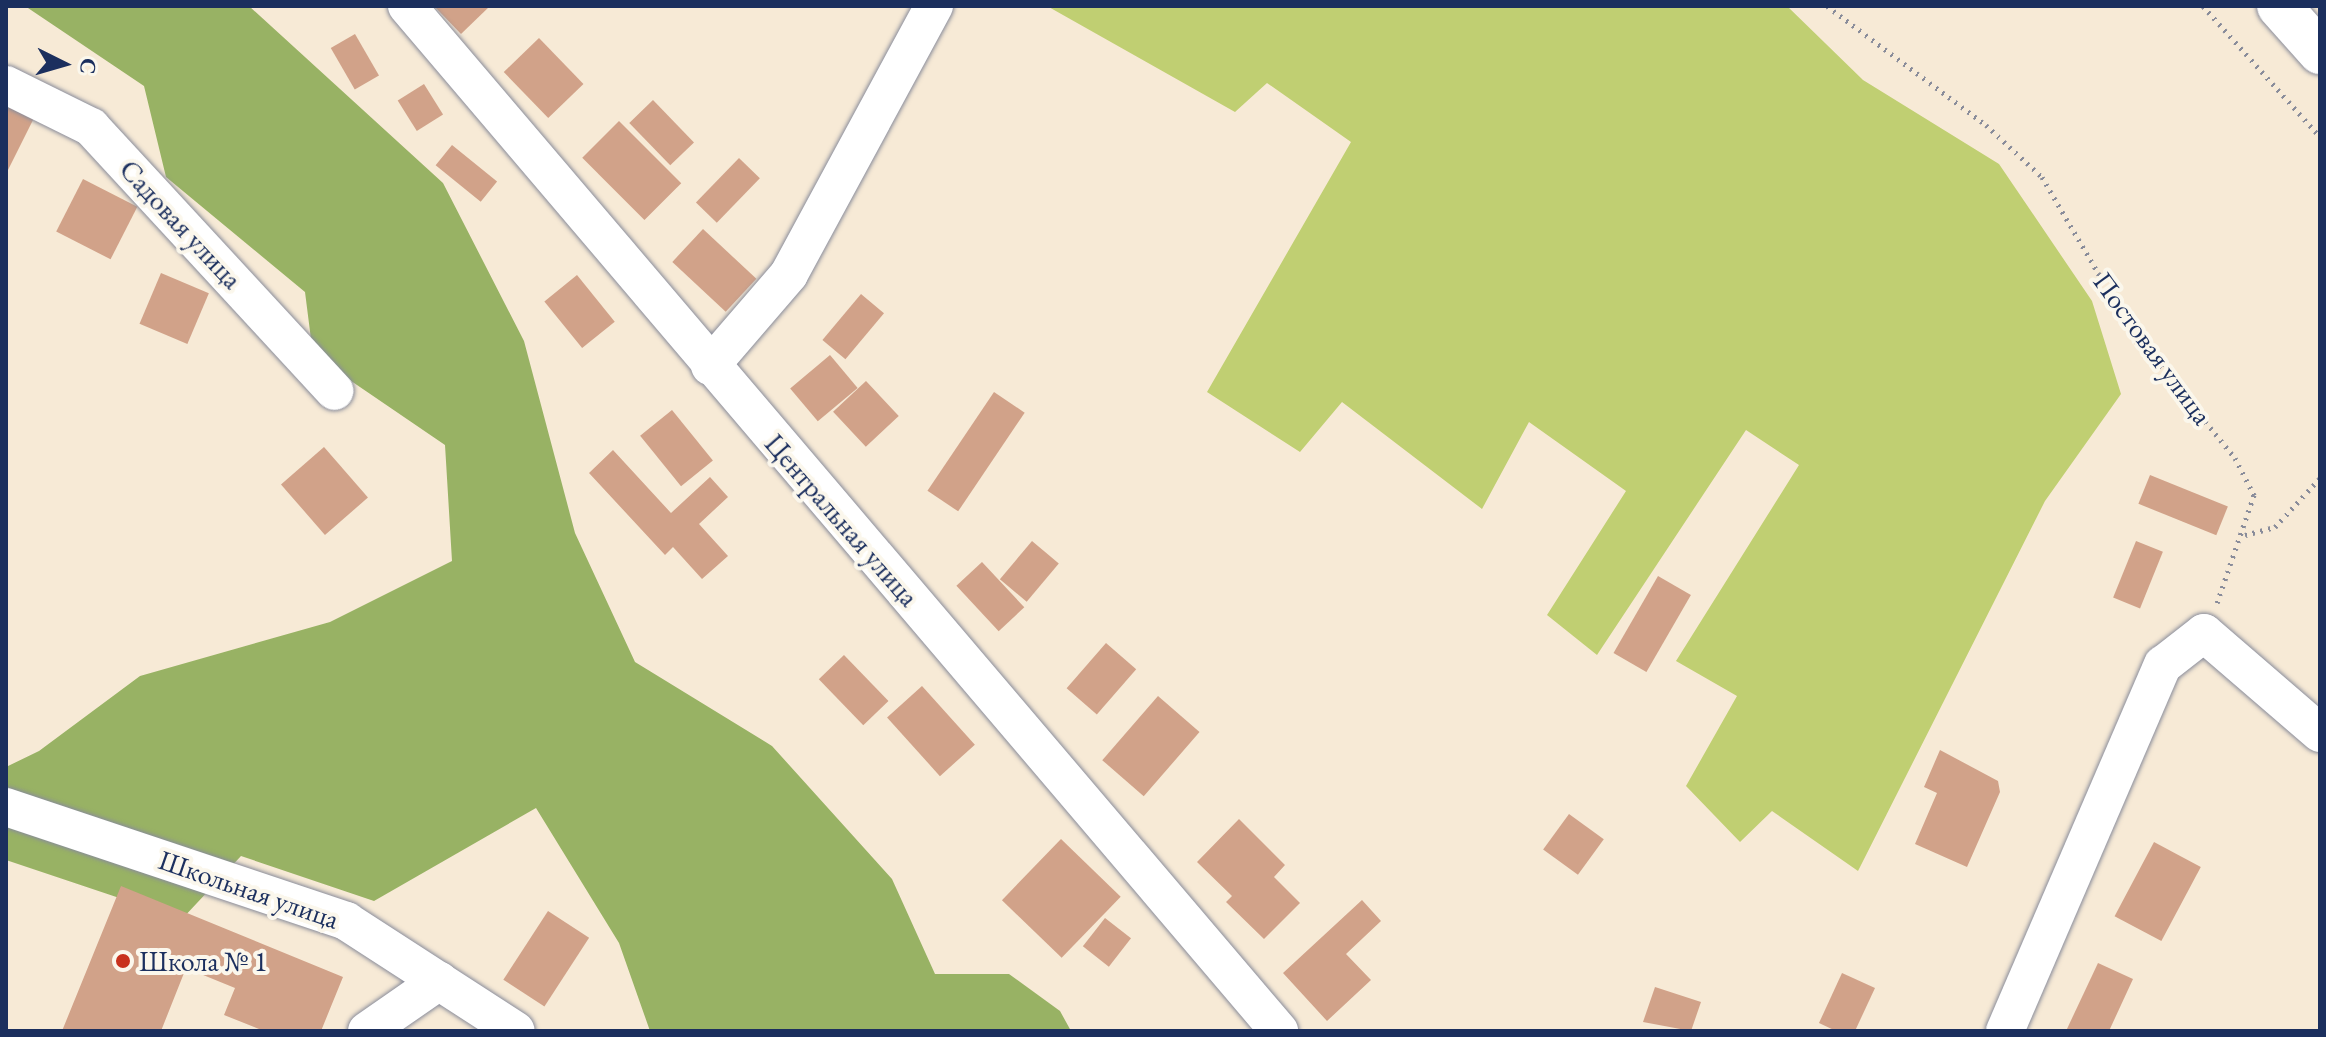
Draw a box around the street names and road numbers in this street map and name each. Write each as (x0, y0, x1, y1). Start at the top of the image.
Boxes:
street label: Садовая улица (113, 153, 249, 295)
street label: Постовая улица (2086, 265, 2220, 431)
street label: Центральная улица (758, 427, 926, 613)
street label: Школьная улица (154, 842, 344, 936)

